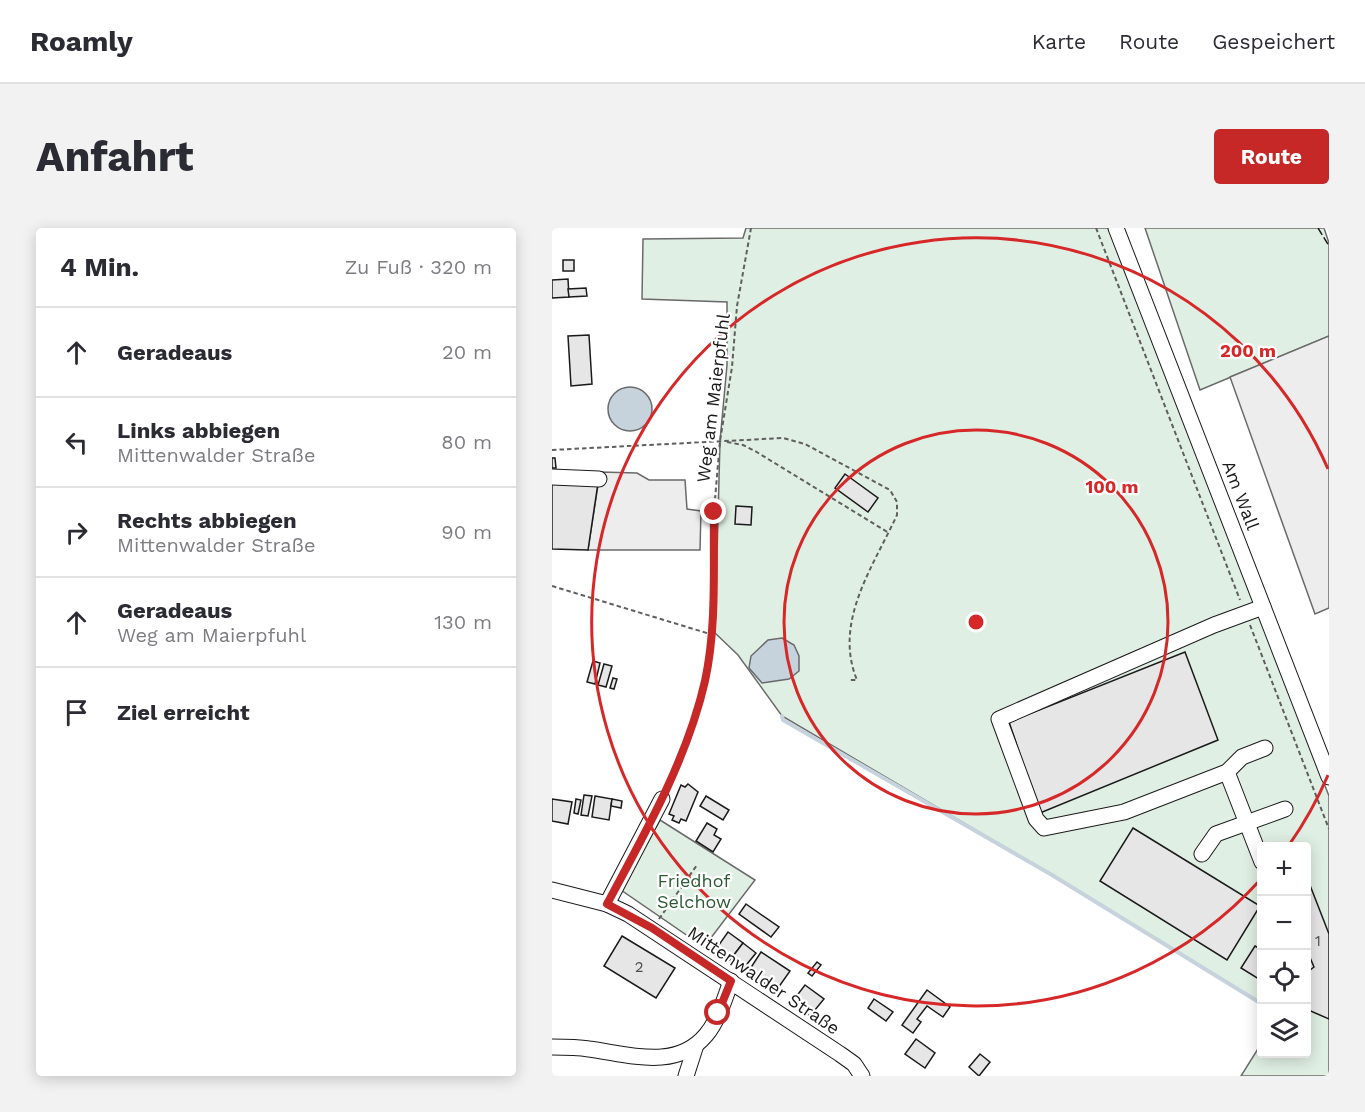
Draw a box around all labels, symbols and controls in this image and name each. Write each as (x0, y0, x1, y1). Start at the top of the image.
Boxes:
text: Roamly (30, 25, 133, 58)
text: Karte (1032, 29, 1086, 54)
text: Route (1119, 29, 1179, 54)
text: Gespeichert (1212, 29, 1335, 54)
button: Route (1214, 129, 1329, 184)
text: Anfahrt (36, 132, 194, 181)
text: 4 Min. (60, 252, 139, 282)
text: Zu Fuß · 320 m (345, 255, 492, 279)
street label: Weg am Maierpfuhl (692, 312, 734, 484)
icon: ahead (60, 336, 93, 369)
text: Geradeaus (117, 340, 232, 365)
text: 20 m (442, 340, 492, 364)
text: 200 m (1220, 340, 1276, 361)
text: Links abbiegen (117, 418, 280, 443)
icon: left (60, 426, 93, 459)
text: 80 m (441, 430, 492, 454)
text: Mittenwalder Straße (117, 443, 315, 467)
street label: Am Wall (1218, 457, 1264, 533)
text: 100 m (1085, 476, 1139, 497)
route end (700, 498, 726, 524)
text: Rechts abbiegen (117, 508, 297, 533)
icon: right (60, 516, 93, 549)
text: 90 m (441, 520, 492, 544)
text: Mittenwalder Straße (117, 533, 315, 557)
text: Geradeaus (117, 598, 232, 623)
icon: ahead (60, 606, 93, 639)
text: 130 m (434, 610, 492, 634)
centre of rings (966, 612, 986, 632)
text: Weg am Maierpfuhl (117, 623, 306, 647)
icon: arrive (60, 696, 93, 729)
text: Ziel erreicht (117, 700, 250, 725)
map controls (1257, 842, 1311, 1058)
button: + (1257, 842, 1311, 896)
park label: Friedhof Selchow (657, 870, 731, 912)
button: − (1257, 896, 1311, 950)
street label: Mittenwalder Straße (684, 921, 844, 1039)
house number: 1 (1315, 932, 1321, 950)
button: locate (1257, 950, 1311, 1004)
house number: 2 (635, 958, 643, 976)
route start (704, 999, 730, 1025)
button: layers (1257, 1004, 1311, 1058)

